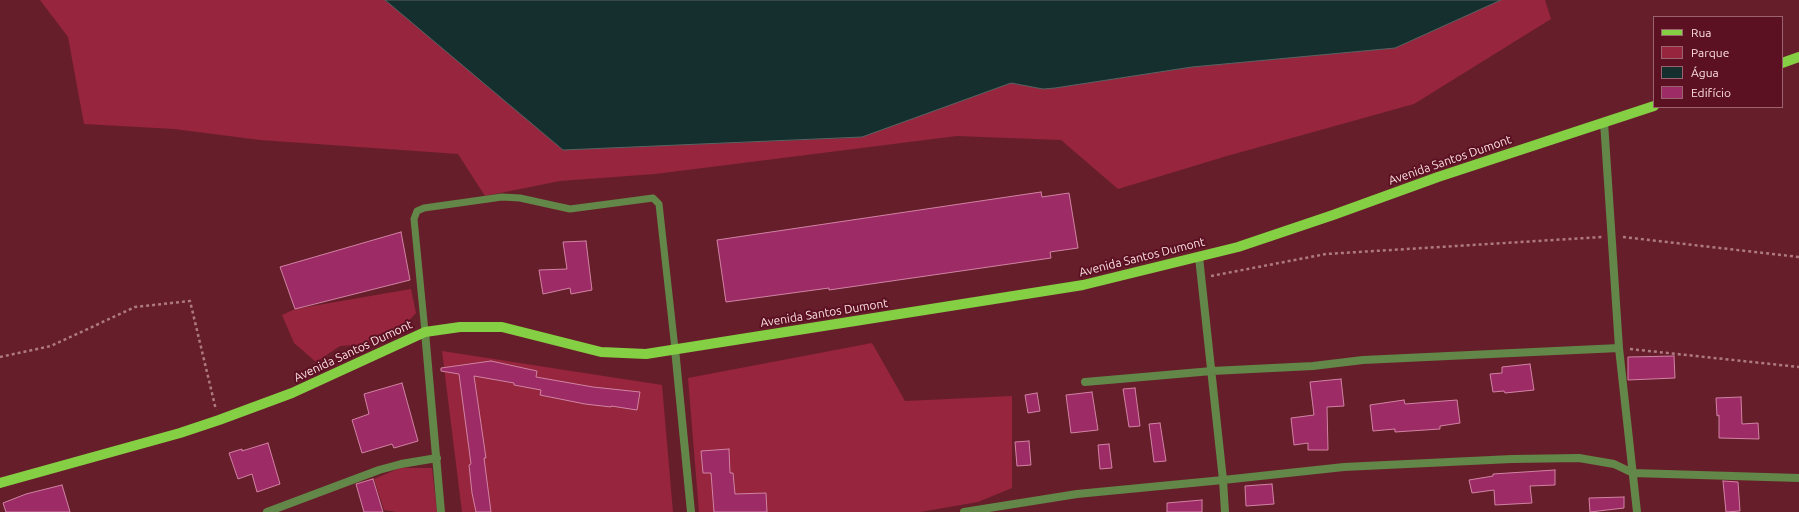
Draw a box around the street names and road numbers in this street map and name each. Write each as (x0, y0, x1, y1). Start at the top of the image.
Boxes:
street label: Avenida Santos Dumont (1387, 132, 1513, 188)
street label: Avenida Santos Dumont (1078, 234, 1206, 280)
street label: Avenida Santos Dumont (759, 296, 889, 330)
street label: Avenida Santos Dumont (291, 317, 415, 385)

